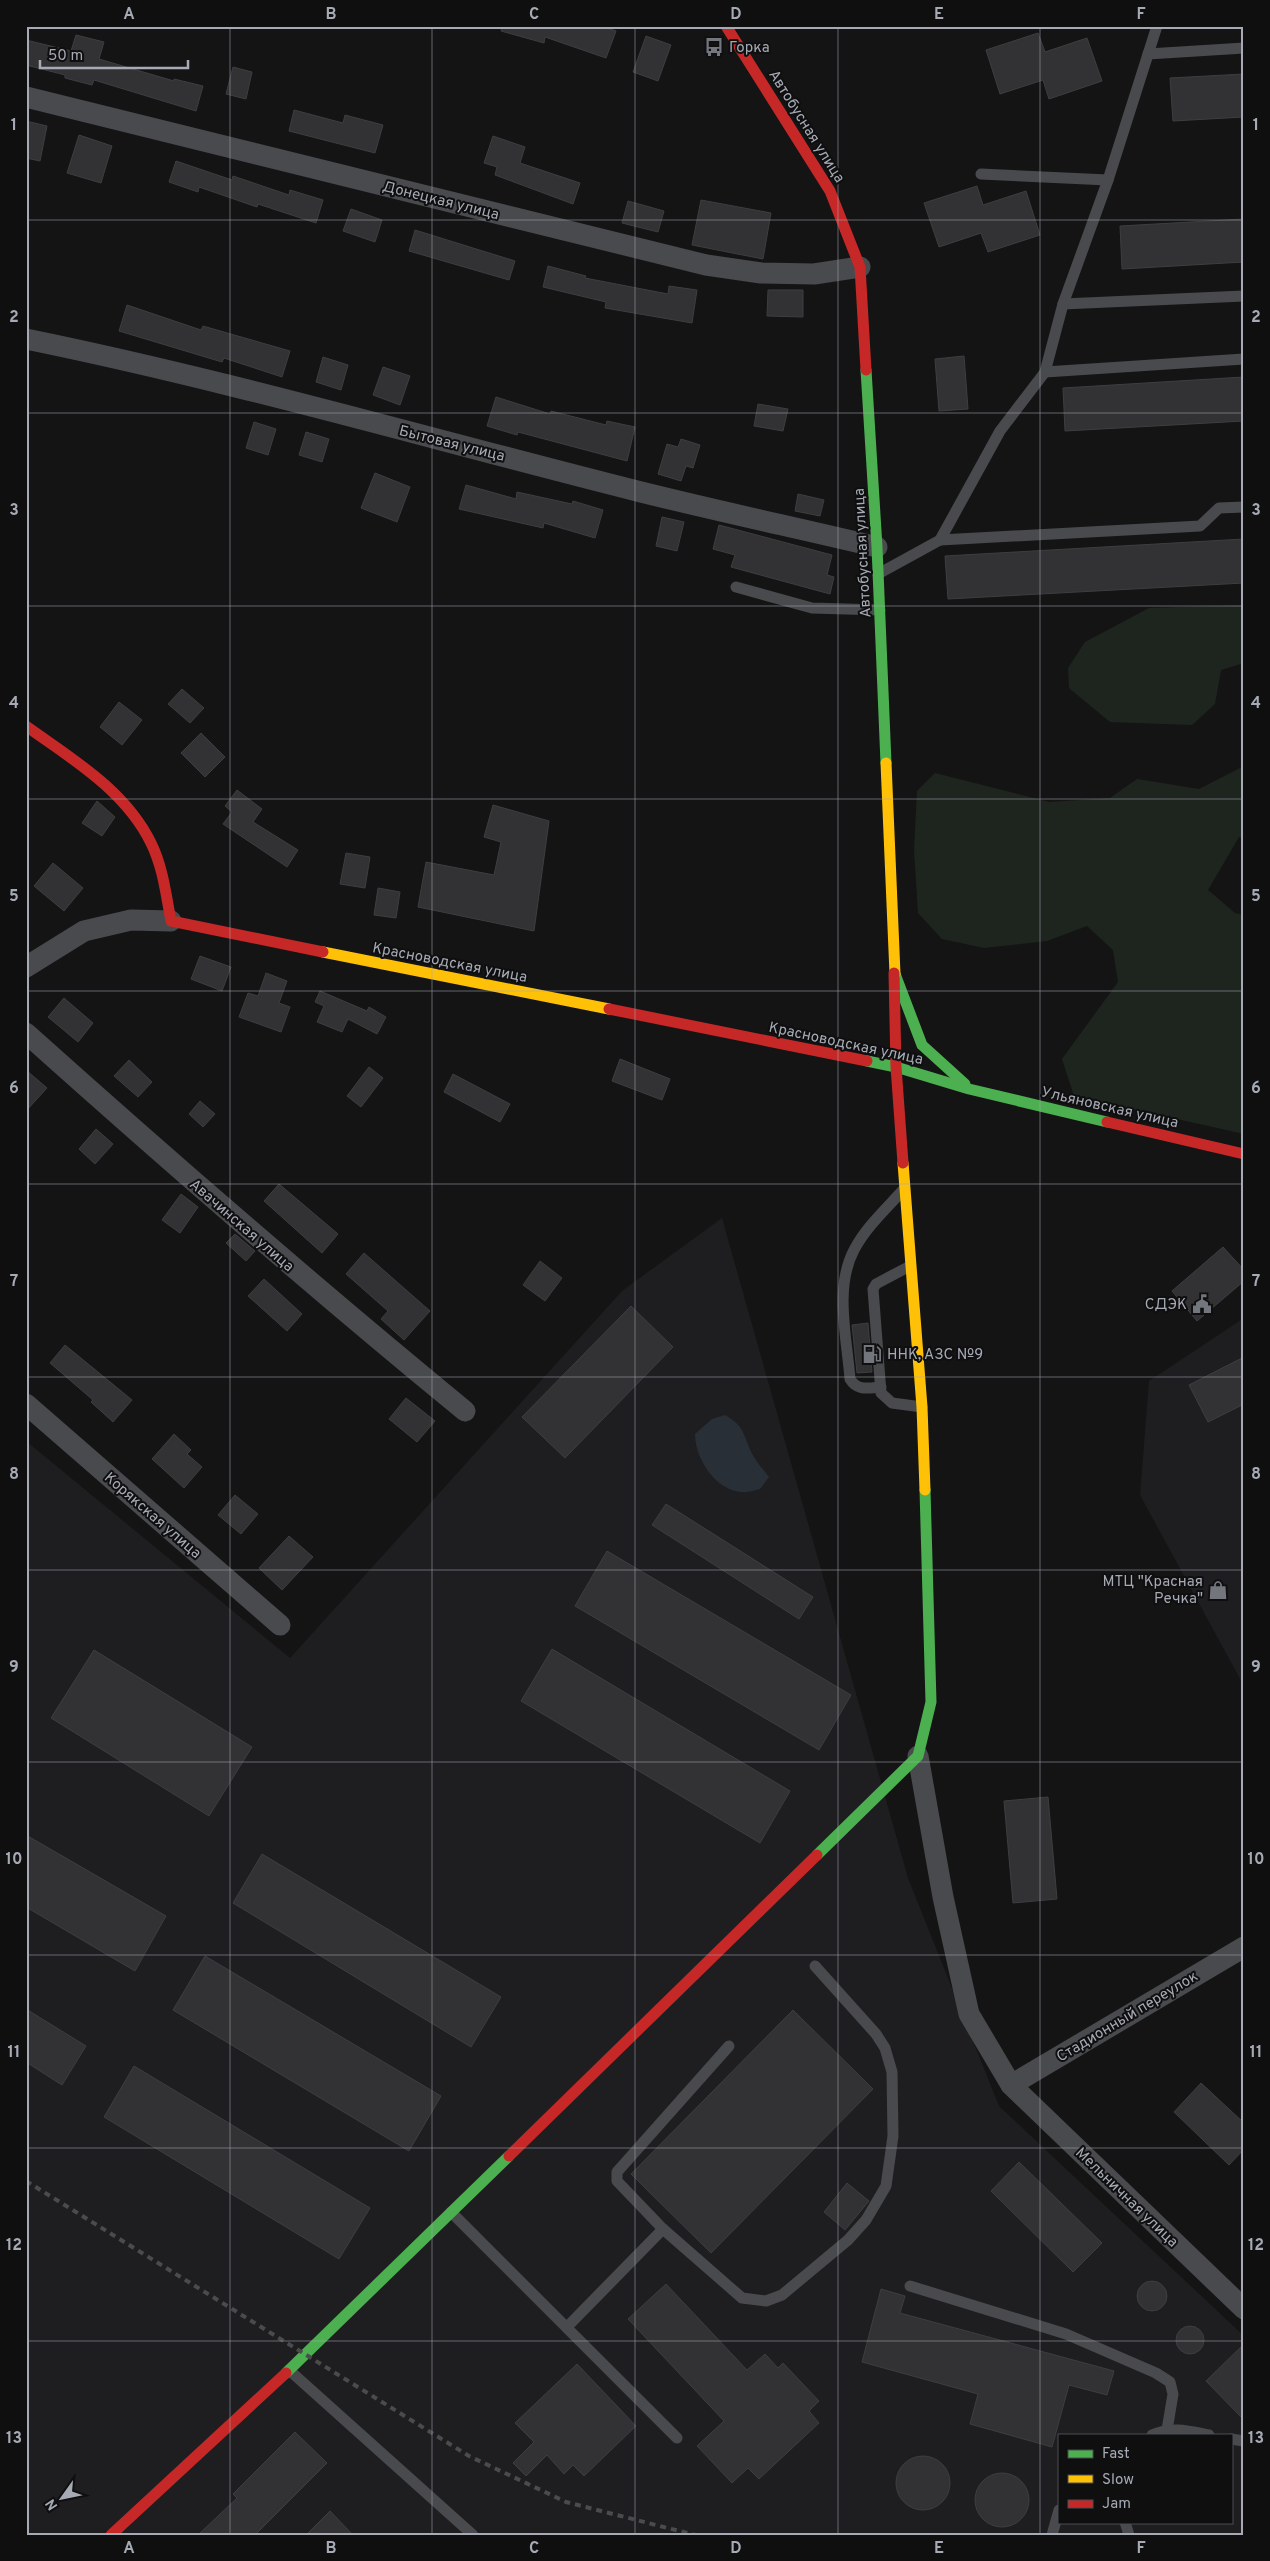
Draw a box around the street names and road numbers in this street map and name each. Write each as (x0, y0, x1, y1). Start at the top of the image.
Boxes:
street label: Автобусная улица (763, 67, 848, 187)
street label: Донецкая улица (380, 178, 501, 225)
street label: Бытовая улица (397, 422, 507, 467)
street label: Автобусная улица (851, 488, 876, 618)
street label: Красноводская улица (371, 939, 529, 988)
street label: Красноводская улица (767, 1019, 925, 1070)
street label: Ульяновская улица (1039, 1083, 1180, 1133)
street label: Авачинская улица (185, 1176, 297, 1277)
street label: Корякская улица (100, 1469, 204, 1563)
street label: Стадионный переулок (1054, 1968, 1202, 2067)
street label: Мельничная улица (1071, 2144, 1181, 2252)

